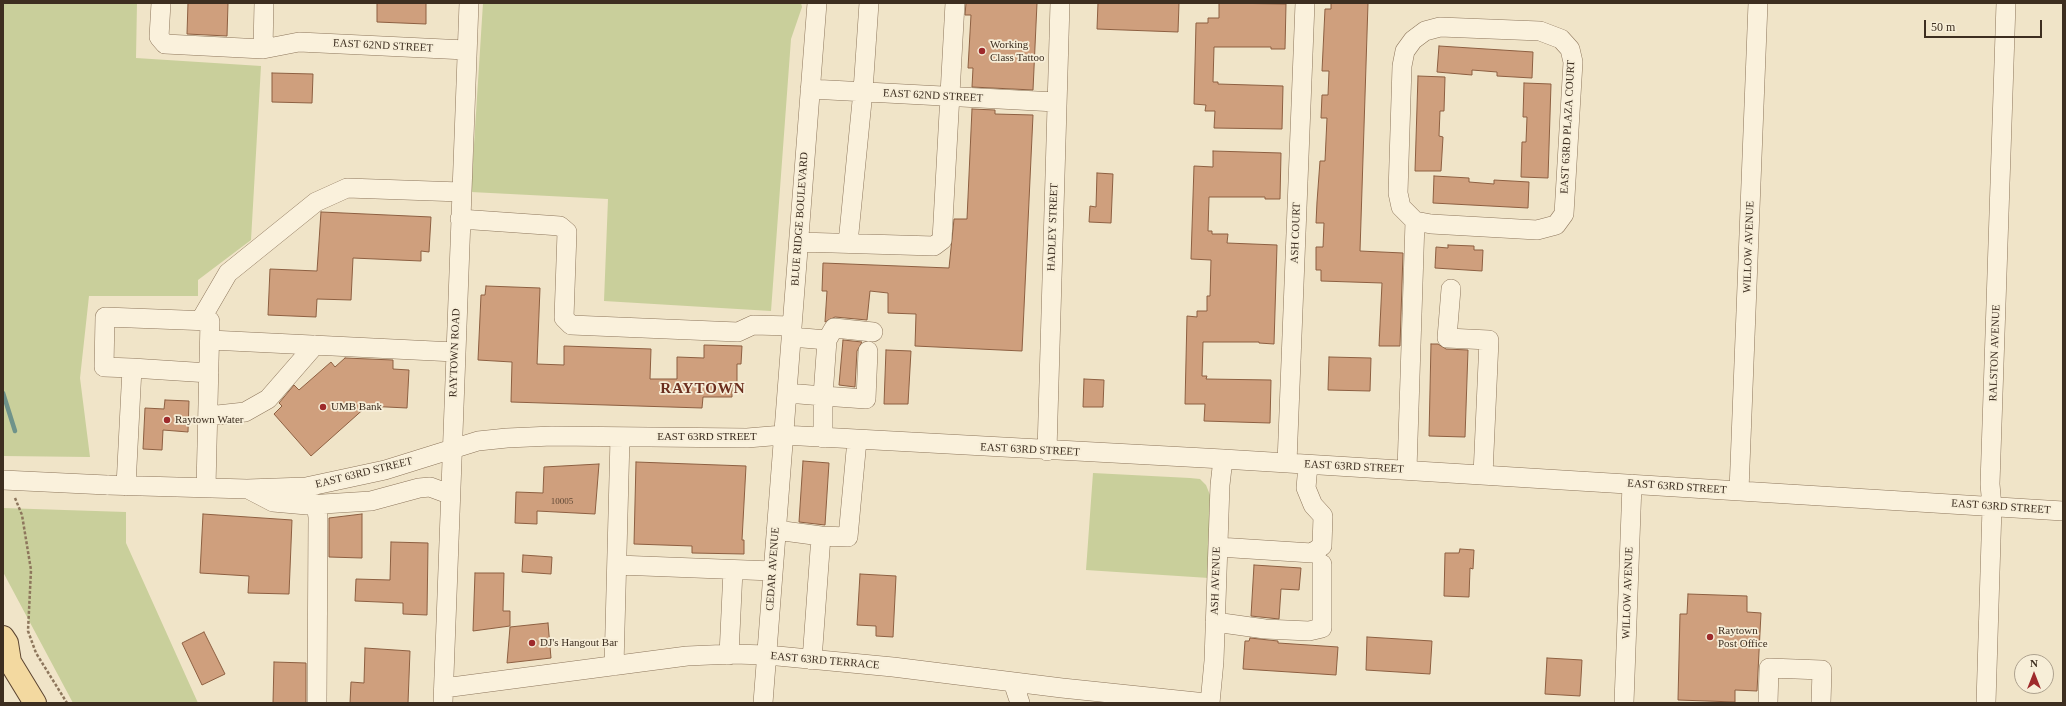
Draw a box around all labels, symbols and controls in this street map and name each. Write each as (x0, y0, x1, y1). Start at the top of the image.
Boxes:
scale bar (1926, 12, 2044, 38)
text: 50 m (1931, 20, 1955, 34)
street label: EAST 62ND STREET (333, 37, 433, 55)
place label: Working Class Tattoo (990, 38, 1045, 64)
marker: Working Class Tattoo (977, 46, 987, 56)
street label: EAST 63RD PLAZA COURT (1558, 60, 1578, 194)
street label: EAST 62ND STREET (883, 87, 983, 105)
street label: BLUE RIDGE BOULEVARD (789, 152, 811, 286)
street label: HADLEY STREET (1045, 183, 1061, 271)
street label: WILLOW AVENUE (1741, 201, 1757, 293)
street label: ASH COURT (1288, 202, 1304, 264)
street label: RALSTON AVENUE (1987, 304, 2003, 402)
street label: RAYTOWN ROAD (447, 308, 463, 398)
district label: RAYTOWN (660, 380, 746, 398)
place label: UMB Bank (331, 400, 382, 414)
marker: UMB Bank (318, 402, 328, 412)
place label: Raytown Water (175, 413, 243, 427)
marker: Raytown Water (162, 415, 172, 425)
street label: EAST 63RD STREET (657, 430, 757, 444)
street label: EAST 63RD STREET (980, 441, 1080, 459)
street label: EAST 63RD STREET (314, 455, 414, 491)
street label: EAST 63RD STREET (1304, 458, 1404, 476)
street label: EAST 63RD STREET (1627, 477, 1727, 497)
house number: 10005 (551, 497, 573, 507)
street label: EAST 63RD STREET (1951, 497, 2051, 517)
street label: CEDAR AVENUE (763, 527, 783, 611)
street label: ASH AVENUE (1208, 547, 1224, 615)
street label: WILLOW AVENUE (1620, 547, 1636, 639)
place label: Raytown Post Office (1718, 624, 1768, 650)
marker: Raytown Post Office (1705, 632, 1715, 642)
place label: DJ's Hangout Bar (540, 636, 618, 650)
marker: DJ's Hangout Bar (527, 638, 537, 648)
street label: EAST 63RD TERRACE (770, 650, 880, 672)
north arrow (2014, 654, 2054, 694)
text: N (2030, 657, 2038, 669)

